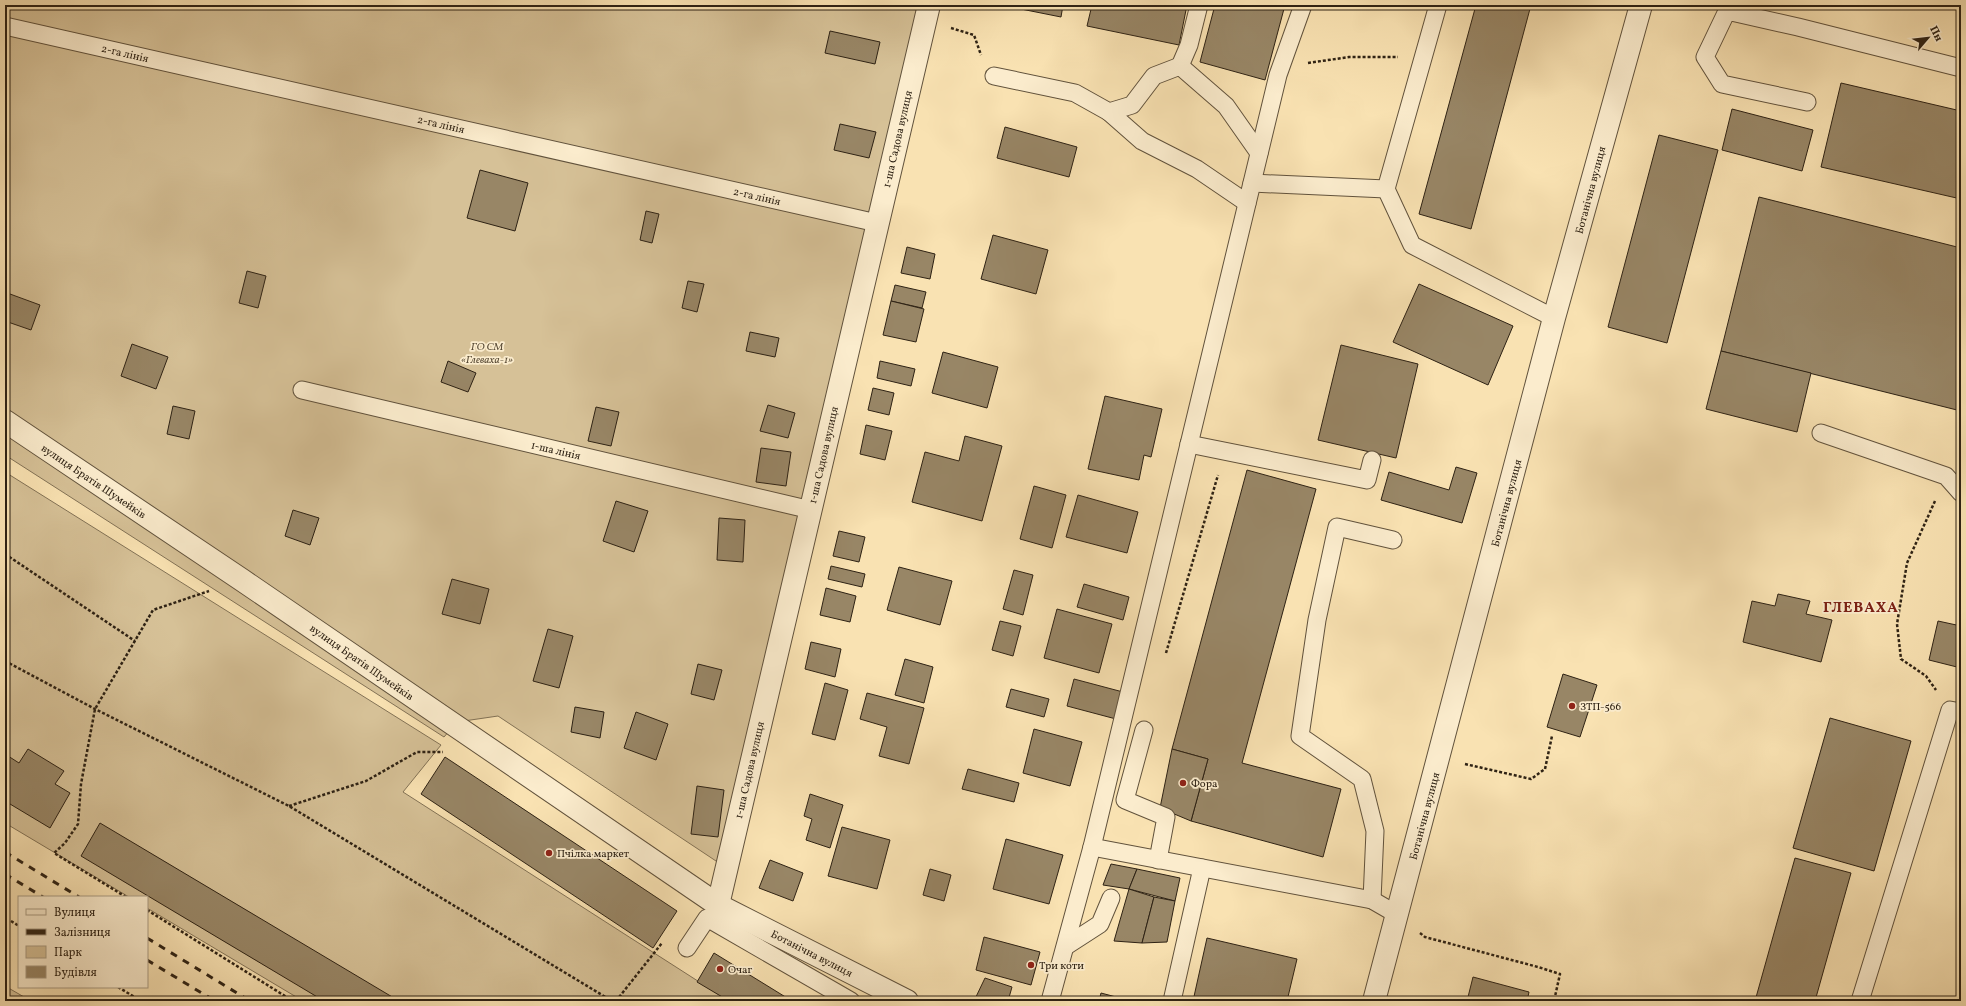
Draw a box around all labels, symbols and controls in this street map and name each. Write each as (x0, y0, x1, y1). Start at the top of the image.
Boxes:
north arrow (1908, 18, 1948, 58)
text: Пн (1925, 24, 1946, 44)
street label: 2-га лінія (100, 42, 150, 67)
street label: 1-ша Садова вулиця (880, 89, 917, 189)
street label: 2-га лінія (416, 113, 466, 138)
street label: Ботанічна вулиця (1573, 145, 1610, 236)
street label: 2-га лінія (732, 185, 782, 210)
park label: ГО СМ «Глеваха-1» (461, 340, 513, 368)
street label: 1-ша Садова вулиця (806, 405, 843, 505)
street label: 1-ша лінія (529, 438, 582, 464)
street label: вулиця Братів Шумейків (38, 441, 149, 523)
street label: Ботанічна вулиця (1489, 458, 1526, 549)
district label: ГЛЕВАХА (1823, 598, 1899, 619)
street label: вулиця Братів Шумейків (306, 622, 416, 705)
place label: ЗТП-566 (1580, 700, 1621, 715)
marker: ЗТП-566 (1567, 701, 1577, 711)
street label: 1-ша Садова вулиця (732, 720, 769, 820)
street label: Ботанічна вулиця (1407, 771, 1444, 862)
place label: Фора (1191, 777, 1218, 792)
marker: Фора (1178, 778, 1188, 788)
place label: Пчілка маркет (557, 847, 629, 862)
marker: Пчілка маркет (544, 848, 554, 858)
legend (18, 896, 148, 988)
text: Вулиця (54, 905, 95, 921)
text: Залізниця (54, 925, 110, 941)
street label: Ботанічна вулиця (768, 927, 855, 982)
text: Парк (54, 945, 82, 961)
place label: Три коти (1039, 959, 1084, 974)
marker: Три коти (1026, 960, 1036, 970)
place label: Очаг (728, 963, 753, 978)
marker: Очаг (715, 964, 725, 974)
text: Будівля (54, 965, 97, 981)

